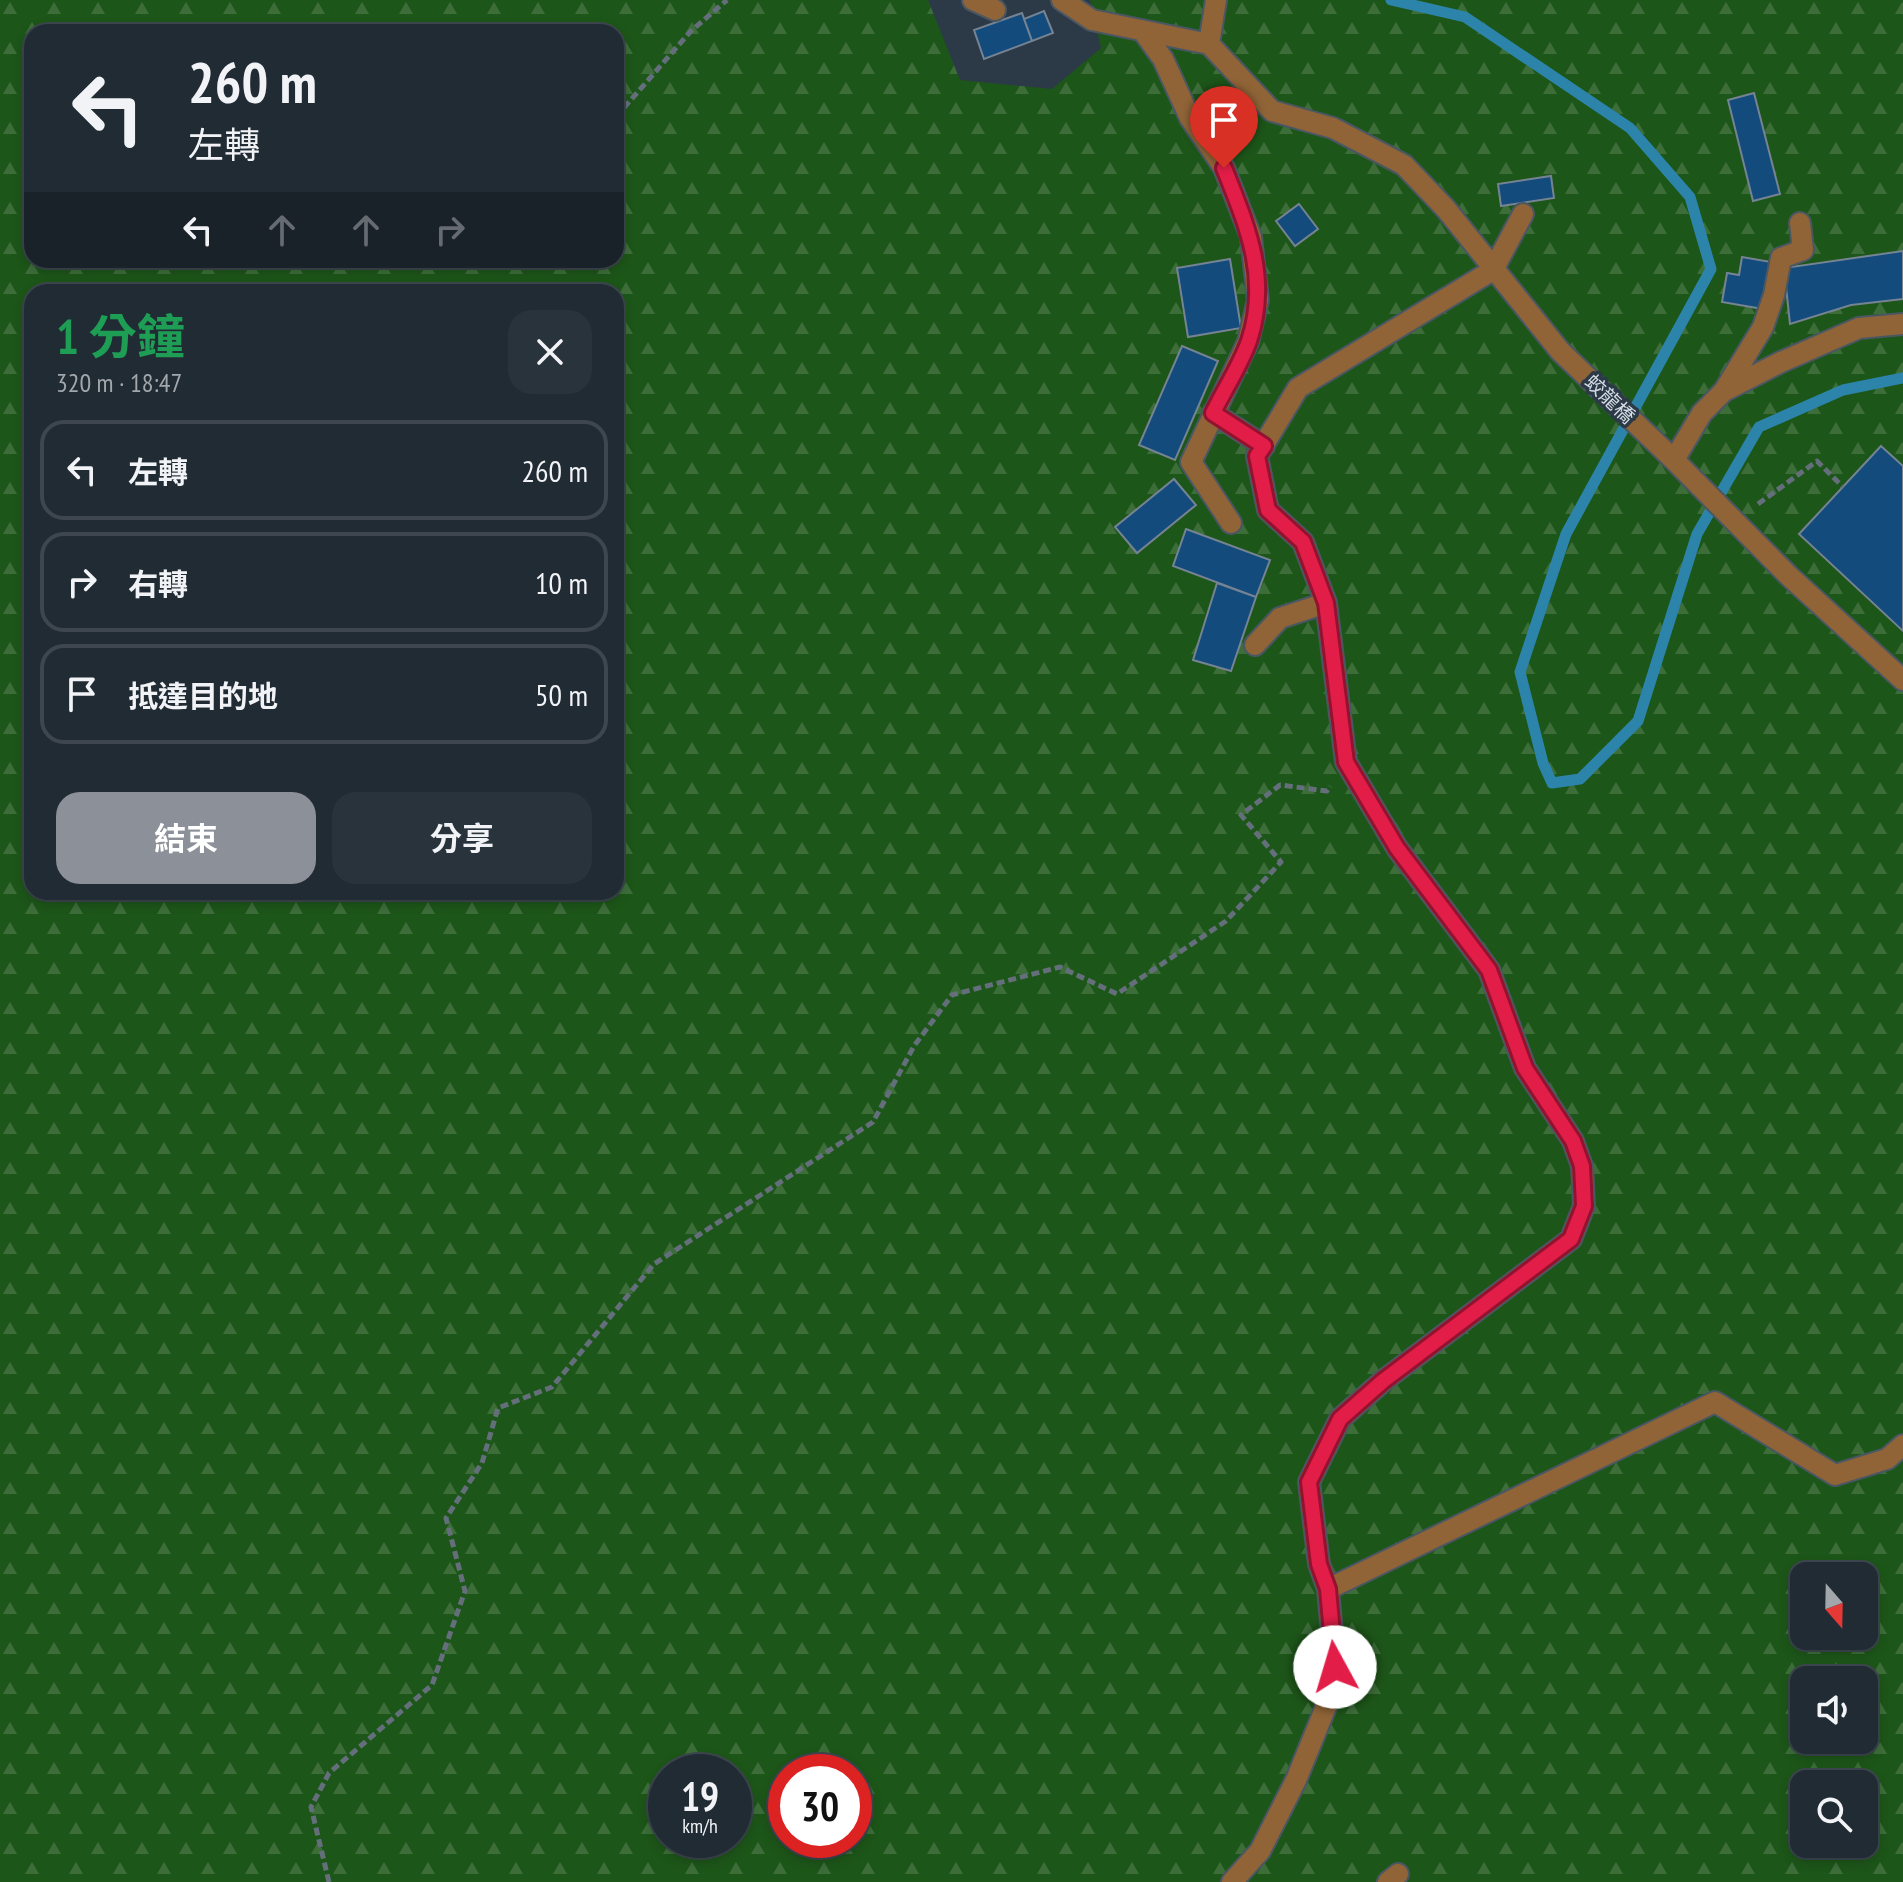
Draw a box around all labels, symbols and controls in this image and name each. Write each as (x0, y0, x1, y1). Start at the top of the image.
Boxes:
text: 260 m (188, 46, 317, 118)
icon: left (56, 56, 160, 160)
pin (1190, 86, 1258, 168)
icon: arrive (1202, 98, 1246, 142)
text: 左轉 (188, 121, 260, 168)
icon: left (176, 208, 220, 252)
icon: ahead (260, 208, 304, 252)
icon: ahead (344, 208, 388, 252)
icon: right (428, 208, 472, 252)
text: 1 分鐘 (56, 305, 185, 367)
button: close (508, 310, 592, 394)
text: 320 m · 18:47 (56, 366, 182, 399)
street label: 蛟龍橋 (1579, 369, 1641, 429)
icon: left (60, 448, 104, 492)
text: 260 m (522, 451, 588, 490)
text: 左轉 (128, 452, 188, 491)
icon: right (60, 560, 104, 604)
text: 10 m (535, 563, 588, 602)
text: 右轉 (128, 564, 188, 603)
icon: arrive (60, 672, 104, 716)
text: 50 m (535, 675, 588, 714)
text: 抵達目的地 (128, 676, 278, 715)
button: 結束 (56, 792, 316, 884)
button: 分享 (332, 792, 592, 884)
north arrow (1790, 1562, 1878, 1650)
map controls (1790, 1562, 1878, 1858)
position arrow (1293, 1625, 1377, 1709)
button: sound (1790, 1666, 1878, 1754)
speed limit sign: 30 (768, 1754, 872, 1858)
text: 19 (681, 1770, 719, 1822)
button: search (1790, 1770, 1878, 1858)
text: km/h (682, 1813, 718, 1839)

